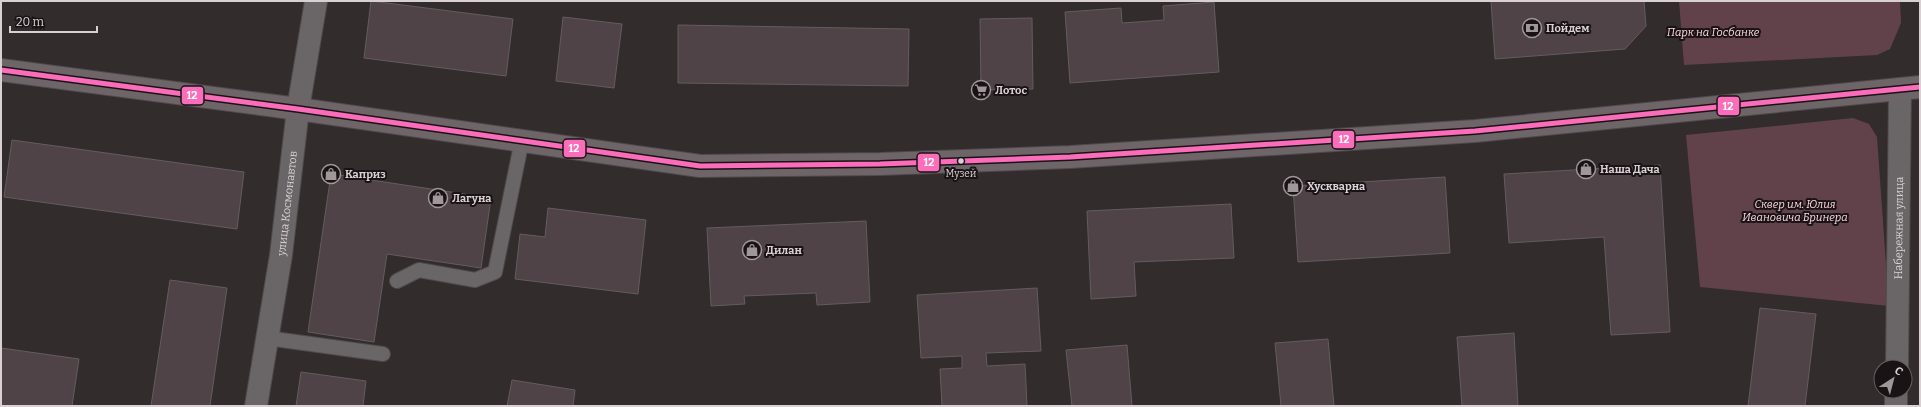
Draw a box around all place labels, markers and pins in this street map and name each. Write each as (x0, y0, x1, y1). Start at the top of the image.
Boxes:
bank icon: Пойдем (1521, 17, 1543, 39)
place label: Пойдем (1546, 22, 1589, 35)
supermarket icon: Лотос (970, 79, 992, 101)
place label: Лотос (995, 84, 1027, 97)
marker: Музей (956, 156, 966, 166)
shop icon: Наша Дача (1575, 158, 1597, 180)
shop icon: Каприз (320, 163, 342, 185)
place label: Наша Дача (1600, 163, 1661, 176)
place label: Каприз (345, 168, 386, 181)
place label: Музей (946, 168, 977, 180)
shop icon: Хускварна (1282, 175, 1304, 197)
place label: Хускварна (1307, 180, 1366, 193)
shop icon: Лагуна (427, 187, 449, 209)
place label: Лагуна (452, 192, 492, 205)
shop icon: Дилан (741, 239, 763, 261)
place label: Дилан (766, 244, 802, 257)

